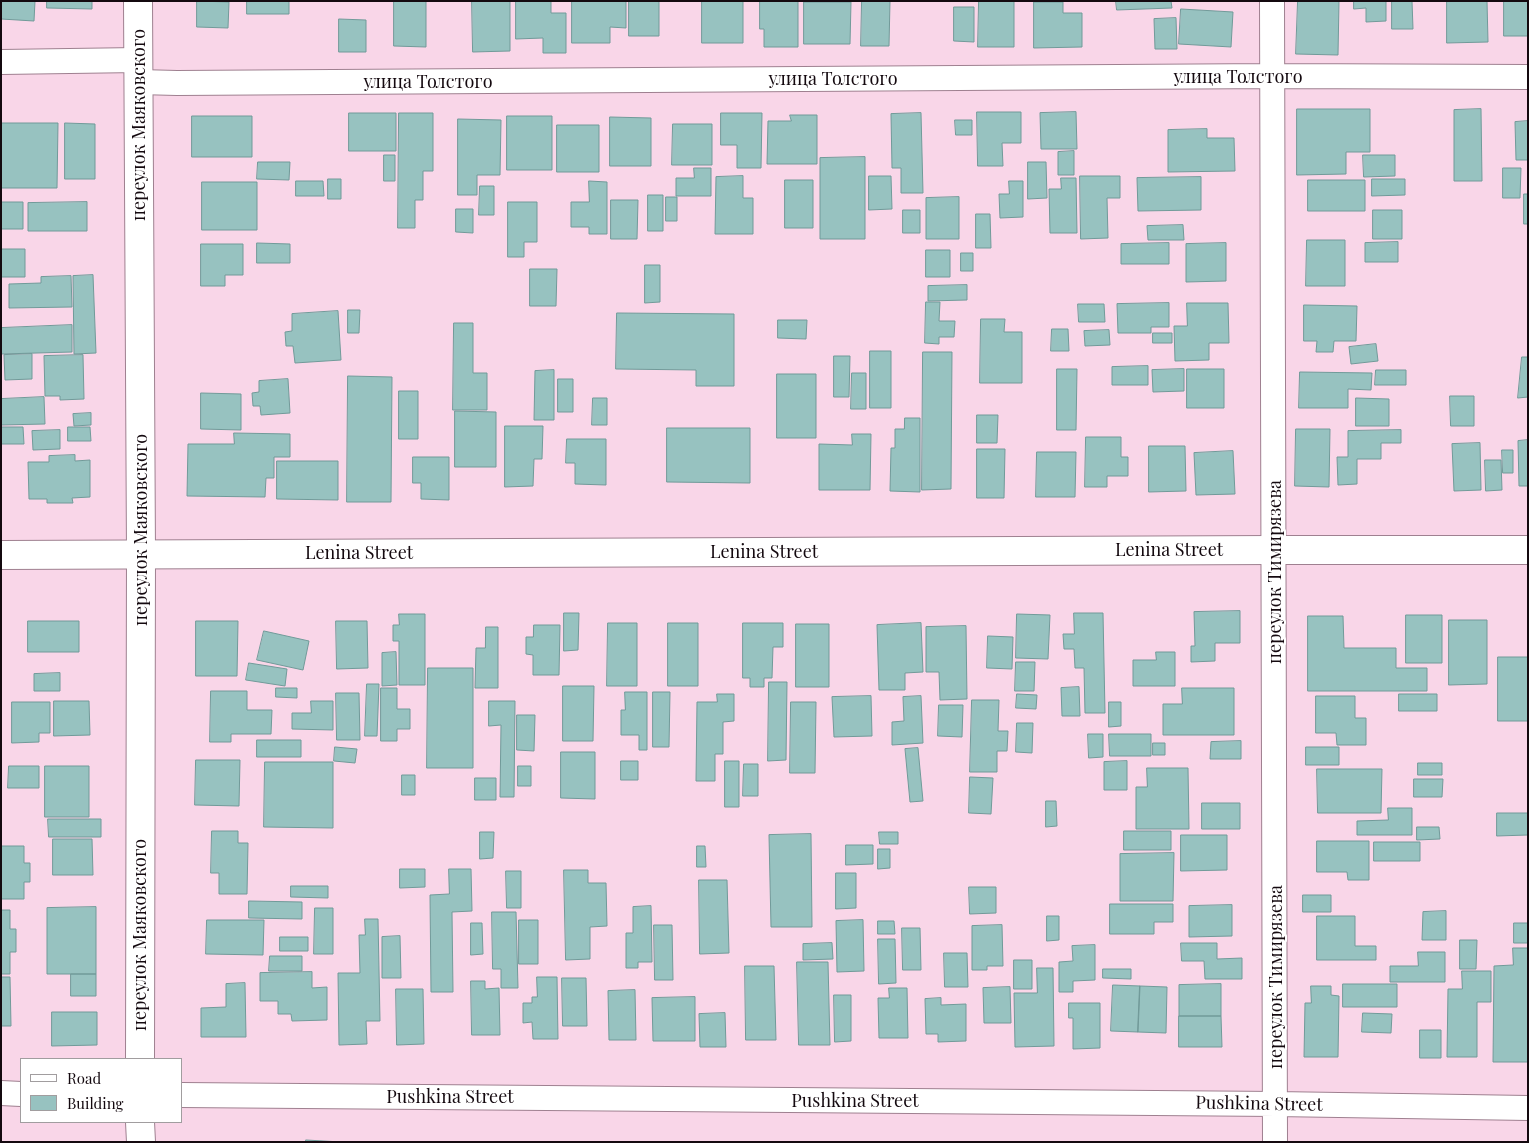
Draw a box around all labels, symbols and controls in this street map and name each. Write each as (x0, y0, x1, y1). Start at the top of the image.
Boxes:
street label: переулок Маяковского (128, 29, 150, 221)
street label: улица Толстого (1173, 66, 1303, 88)
street label: улица Толстого (768, 68, 898, 90)
street label: улица Толстого (363, 71, 493, 93)
street label: переулок Маяковского (130, 434, 152, 626)
street label: переулок Тимирязева (1264, 480, 1286, 664)
street label: Lenina Street (1115, 539, 1223, 561)
street label: Lenina Street (710, 541, 818, 563)
street label: Lenina Street (305, 542, 413, 564)
street label: переулок Маяковского (129, 839, 151, 1031)
street label: переулок Тимирязева (1265, 885, 1287, 1069)
legend (20, 1058, 182, 1123)
text: Road (67, 1068, 101, 1088)
street label: Pushkina Street (386, 1086, 514, 1108)
street label: Pushkina Street (791, 1090, 919, 1112)
street label: Pushkina Street (1195, 1092, 1323, 1116)
text: Building (67, 1093, 123, 1113)

